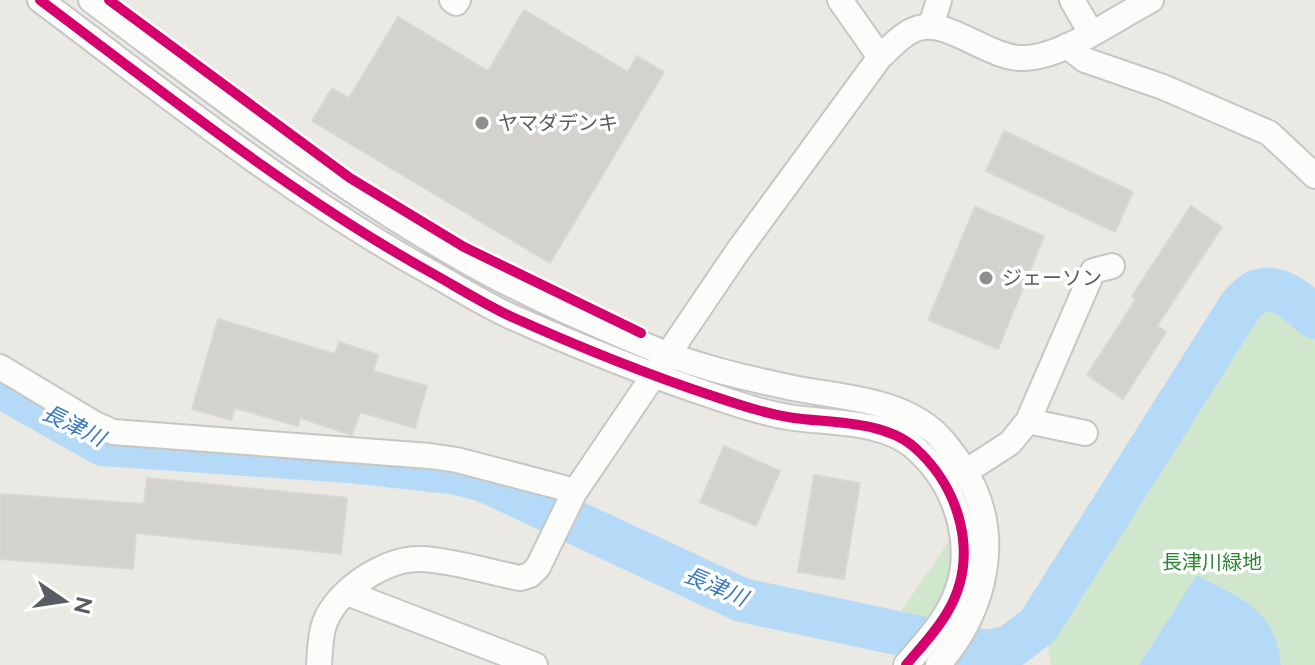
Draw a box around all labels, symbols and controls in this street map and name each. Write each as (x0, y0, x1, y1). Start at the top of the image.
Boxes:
place label: ヤマダデンキ (498, 111, 618, 135)
marker: ヤマダデンキ (473, 114, 491, 132)
place label: ジェーソン (1002, 266, 1102, 290)
marker: ジェーソン (977, 269, 995, 287)
water label: 長津川 (39, 399, 111, 452)
park label: 長津川緑地 (1162, 550, 1262, 574)
north arrow (24, 561, 104, 641)
water label: 長津川 (681, 561, 753, 612)
text: N (69, 594, 98, 617)

